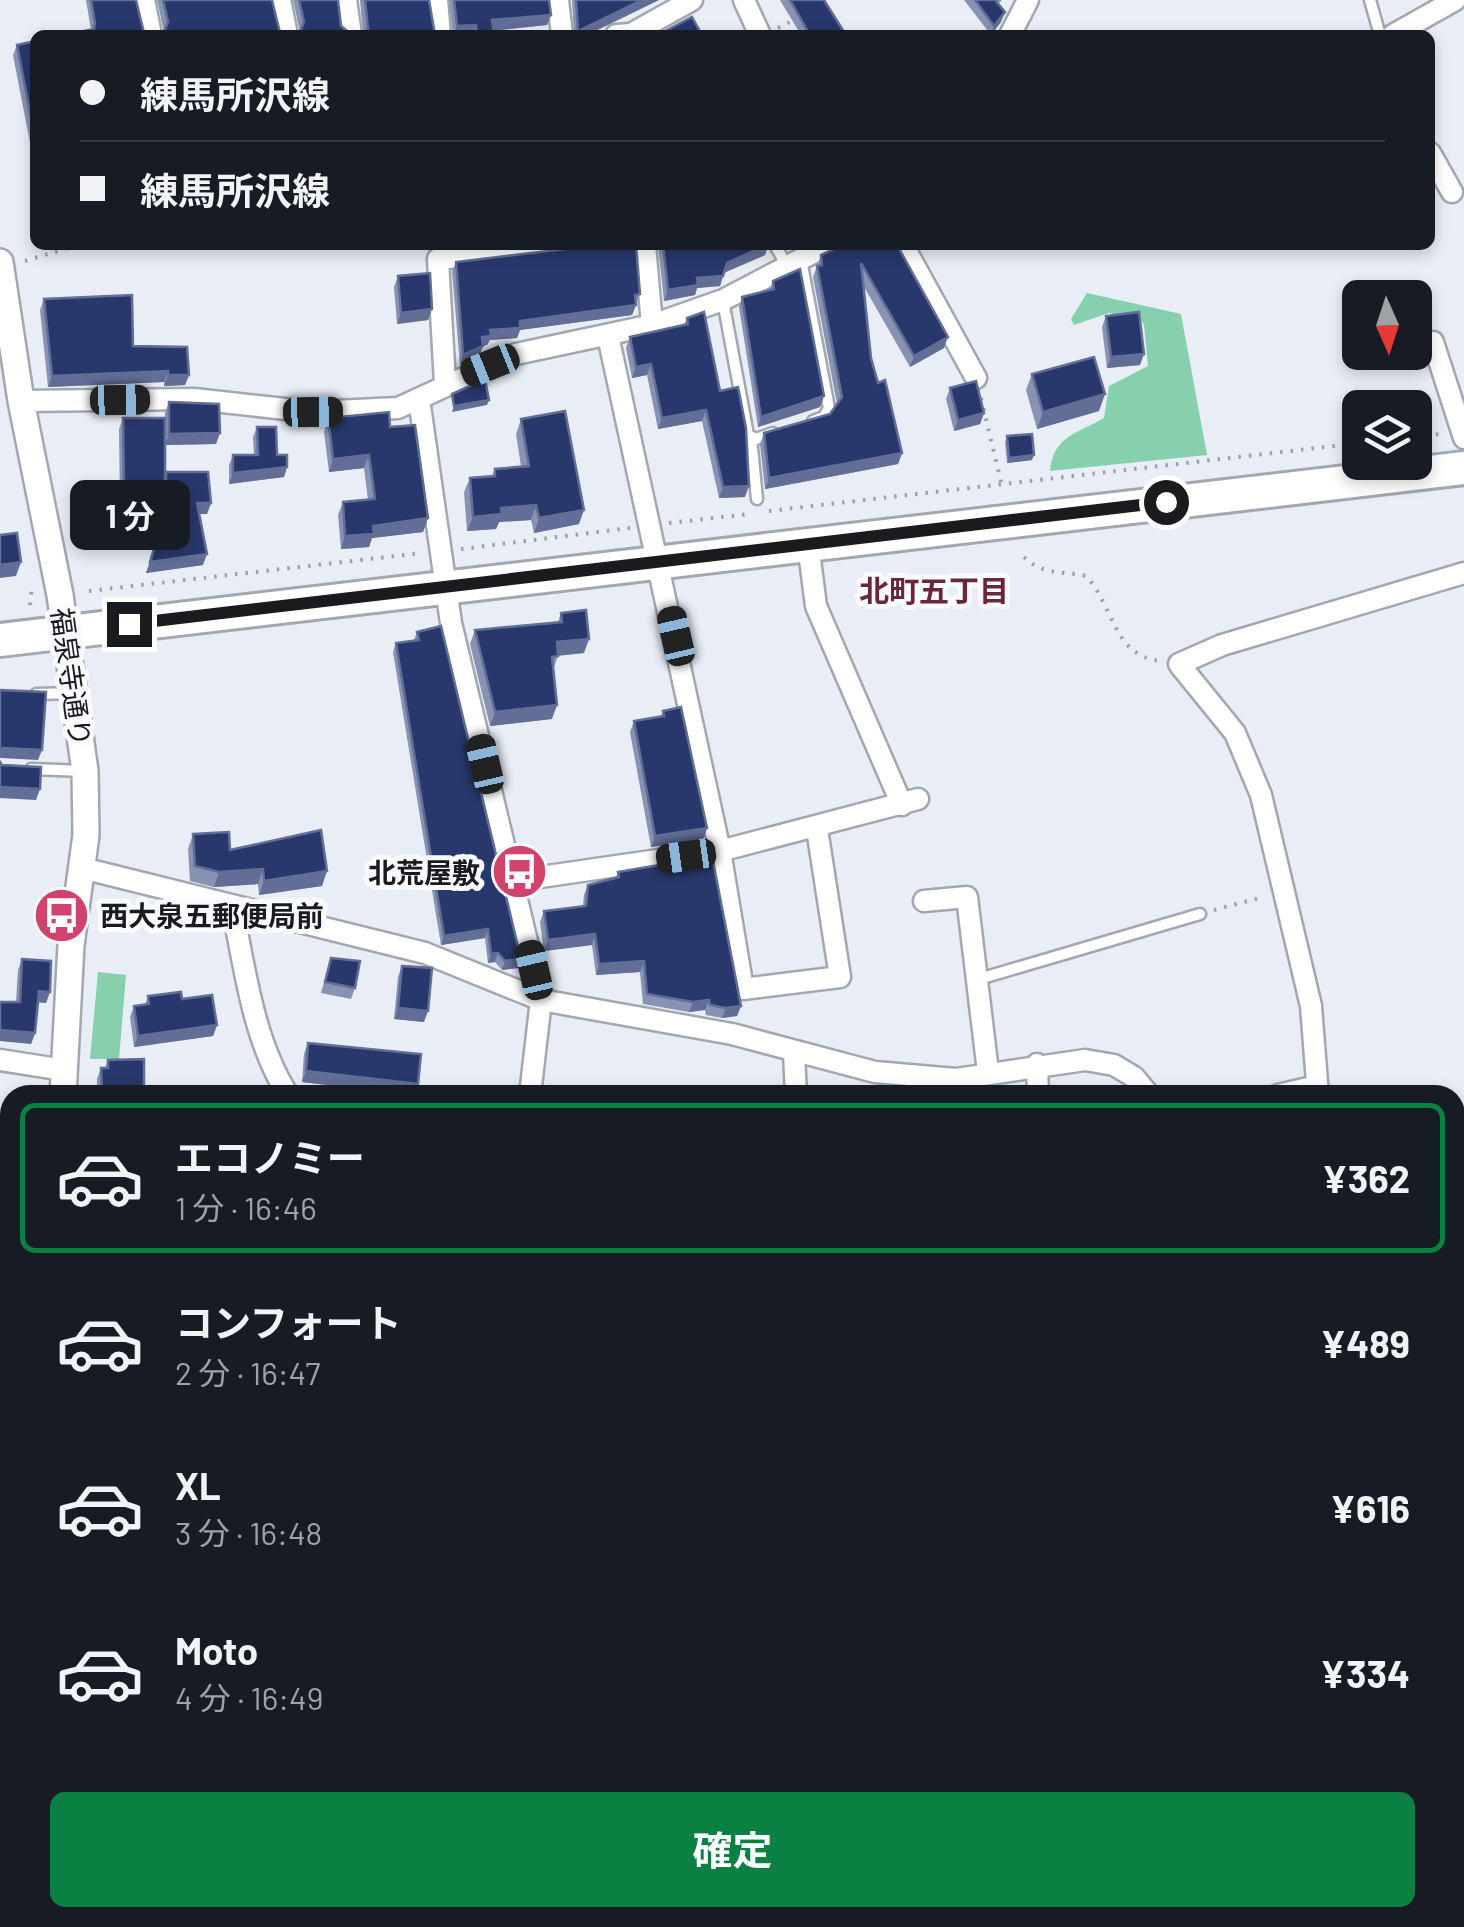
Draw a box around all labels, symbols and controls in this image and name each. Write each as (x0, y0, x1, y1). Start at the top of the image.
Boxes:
text: 練馬所沢線 (140, 71, 330, 117)
text: 練馬所沢線 (140, 167, 330, 213)
north arrow (1342, 280, 1432, 370)
map controls (1342, 280, 1432, 480)
car (457, 340, 523, 390)
car (90, 384, 150, 416)
button: layers (1342, 390, 1432, 480)
car (283, 396, 343, 428)
callout: 1 分 (69, 479, 189, 549)
route start (1144, 480, 1189, 525)
text: 1 分 (105, 496, 155, 534)
district label: 北町五丁目 (859, 572, 1009, 608)
route end (107, 602, 152, 647)
car (655, 603, 697, 669)
street label: 福泉寺通り (45, 605, 99, 749)
car (464, 731, 506, 797)
car (654, 837, 718, 875)
bus stop icon: 北荒屋敷 (489, 842, 549, 902)
place label: 北荒屋敷 (368, 855, 480, 889)
bus stop icon: 西大泉五郵便局前 (31, 885, 91, 945)
place label: 西大泉五郵便局前 (100, 898, 324, 932)
car (513, 937, 555, 1003)
icon: car (55, 1133, 145, 1223)
text: エコノミー (175, 1134, 365, 1180)
text: ¥362 (1322, 1155, 1410, 1201)
text: 1 分 · 16:46 (175, 1188, 317, 1226)
icon: car (55, 1298, 145, 1388)
text: コンフォート (175, 1299, 402, 1345)
text: ¥489 (1320, 1320, 1410, 1366)
text: 2 分 · 16:47 (175, 1353, 320, 1391)
text: XL (175, 1462, 221, 1508)
icon: car (55, 1463, 145, 1553)
text: ¥616 (1330, 1485, 1410, 1531)
text: 3 分 · 16:48 (175, 1513, 322, 1551)
text: Moto (175, 1627, 258, 1673)
icon: car (55, 1628, 145, 1718)
text: ¥334 (1320, 1650, 1410, 1696)
text: 4 分 · 16:49 (175, 1678, 323, 1716)
button: 確定 (50, 1792, 1415, 1907)

